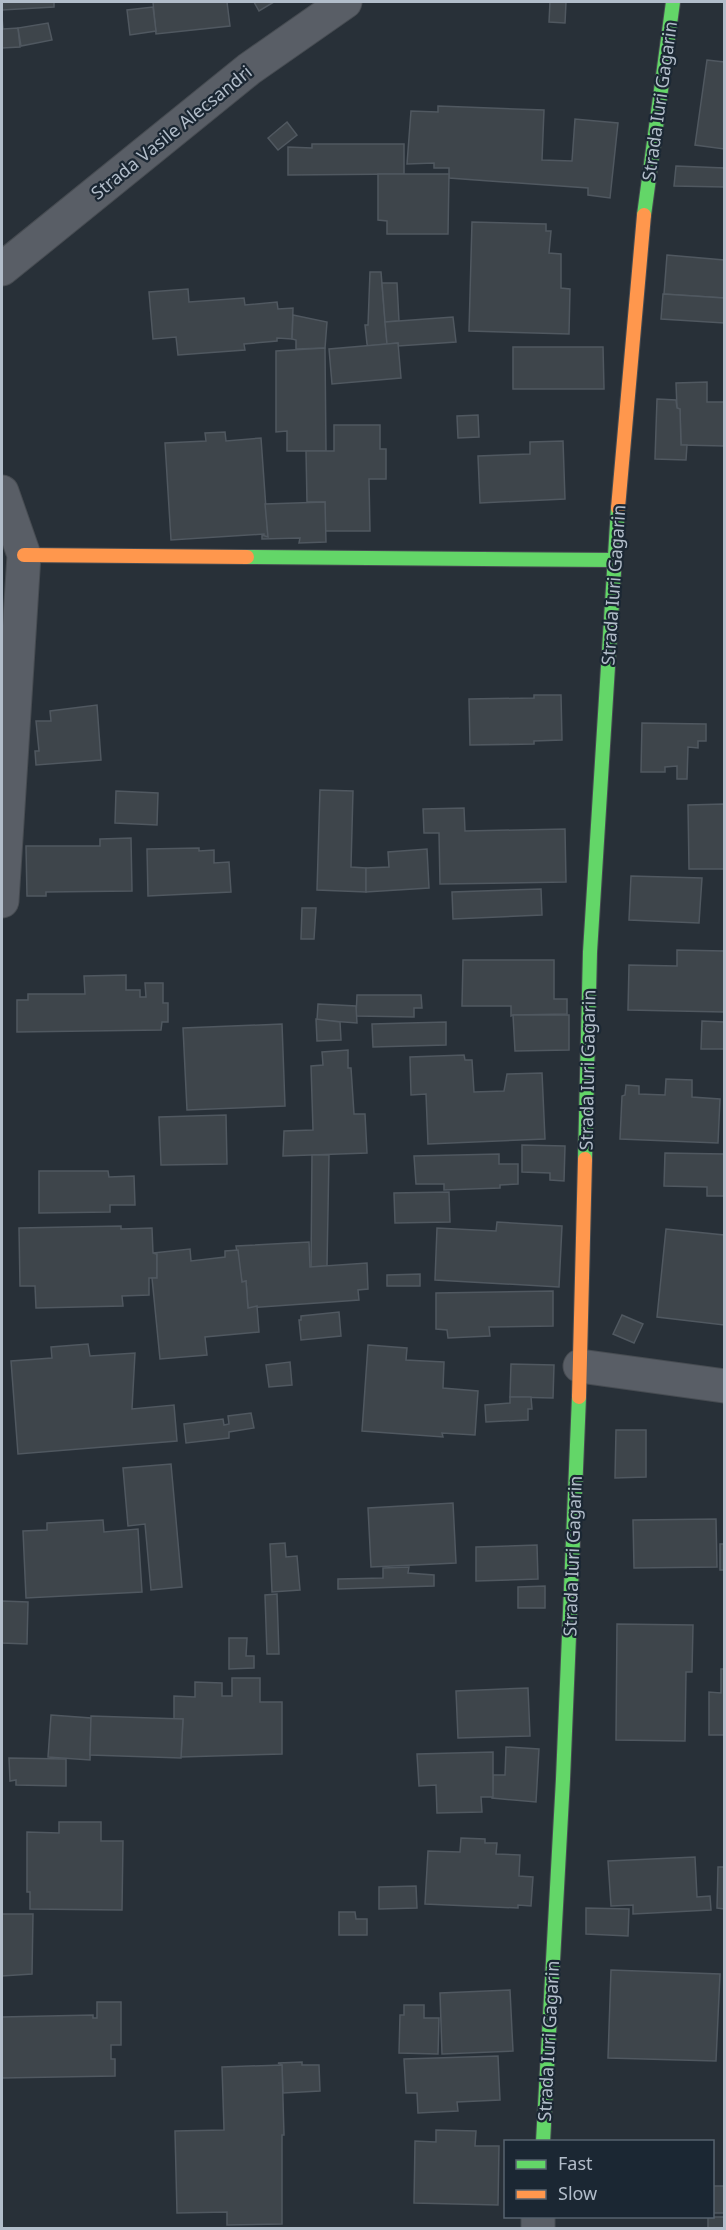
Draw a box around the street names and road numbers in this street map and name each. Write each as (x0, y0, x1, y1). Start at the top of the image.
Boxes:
street label: Strada Iuri Gagarin (636, 20, 682, 182)
street label: Strada Vasile Alecsandri (85, 60, 257, 204)
street label: Strada Iuri Gagarin (595, 504, 631, 666)
street label: Strada Iuri Gagarin (574, 989, 600, 1151)
street label: Strada Iuri Gagarin (557, 1475, 587, 1637)
street label: Strada Iuri Gagarin (532, 1960, 564, 2122)

